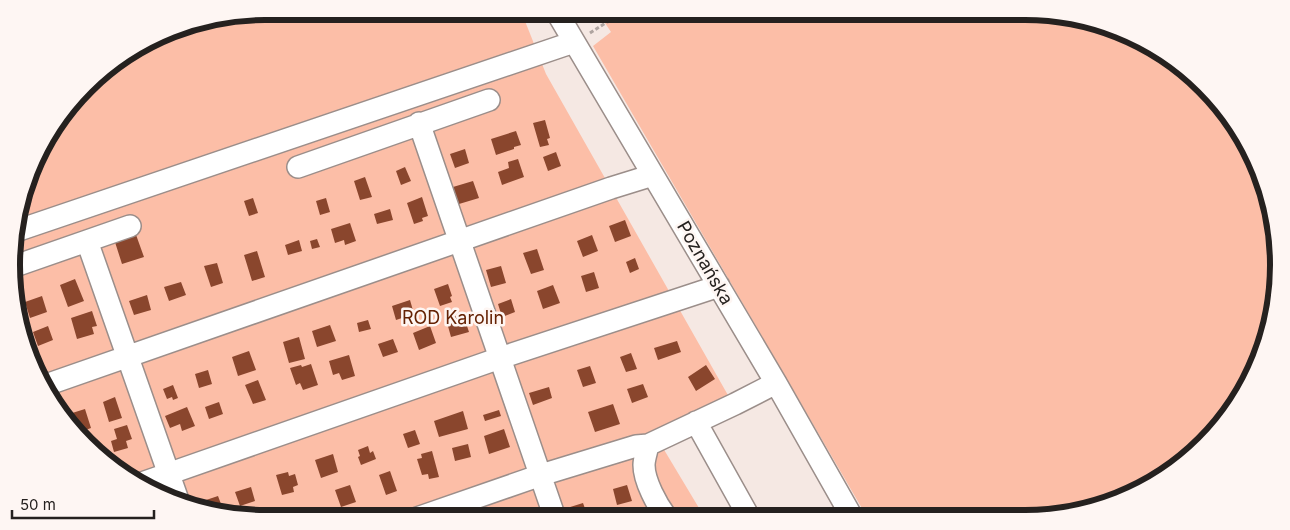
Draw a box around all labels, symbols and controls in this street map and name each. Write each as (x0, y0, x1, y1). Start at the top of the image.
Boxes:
street label: Poznańska (673, 217, 738, 308)
park label: ROD Karolin (402, 307, 504, 328)
scale bar (12, 488, 155, 520)
text: 50 m (20, 495, 56, 514)

